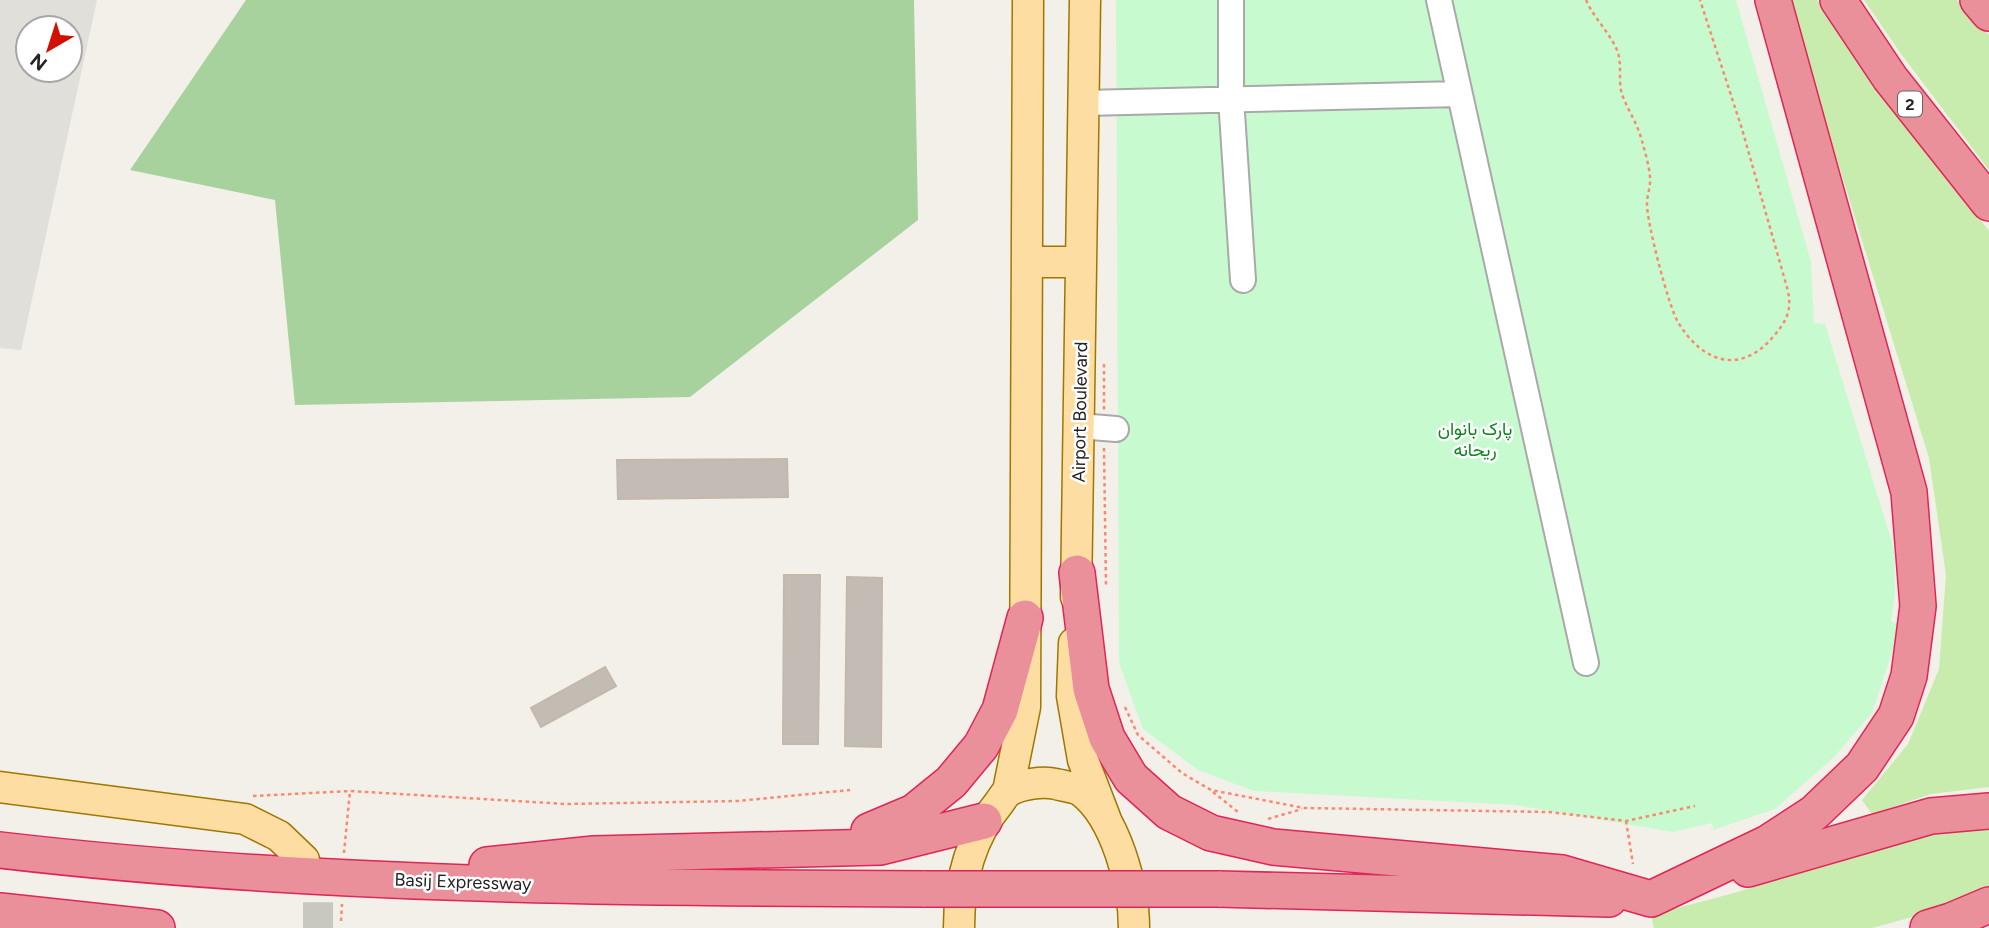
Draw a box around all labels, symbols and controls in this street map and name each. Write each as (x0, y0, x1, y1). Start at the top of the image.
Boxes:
north arrow (14, 14, 84, 84)
text: N (26, 48, 52, 75)
road number: 2 (1898, 92, 1922, 116)
street label: Airport Boulevard (1068, 341, 1092, 483)
park label: پارک بانوان ریحانه (1438, 418, 1512, 461)
street label: Basij Expressway (394, 869, 532, 895)

